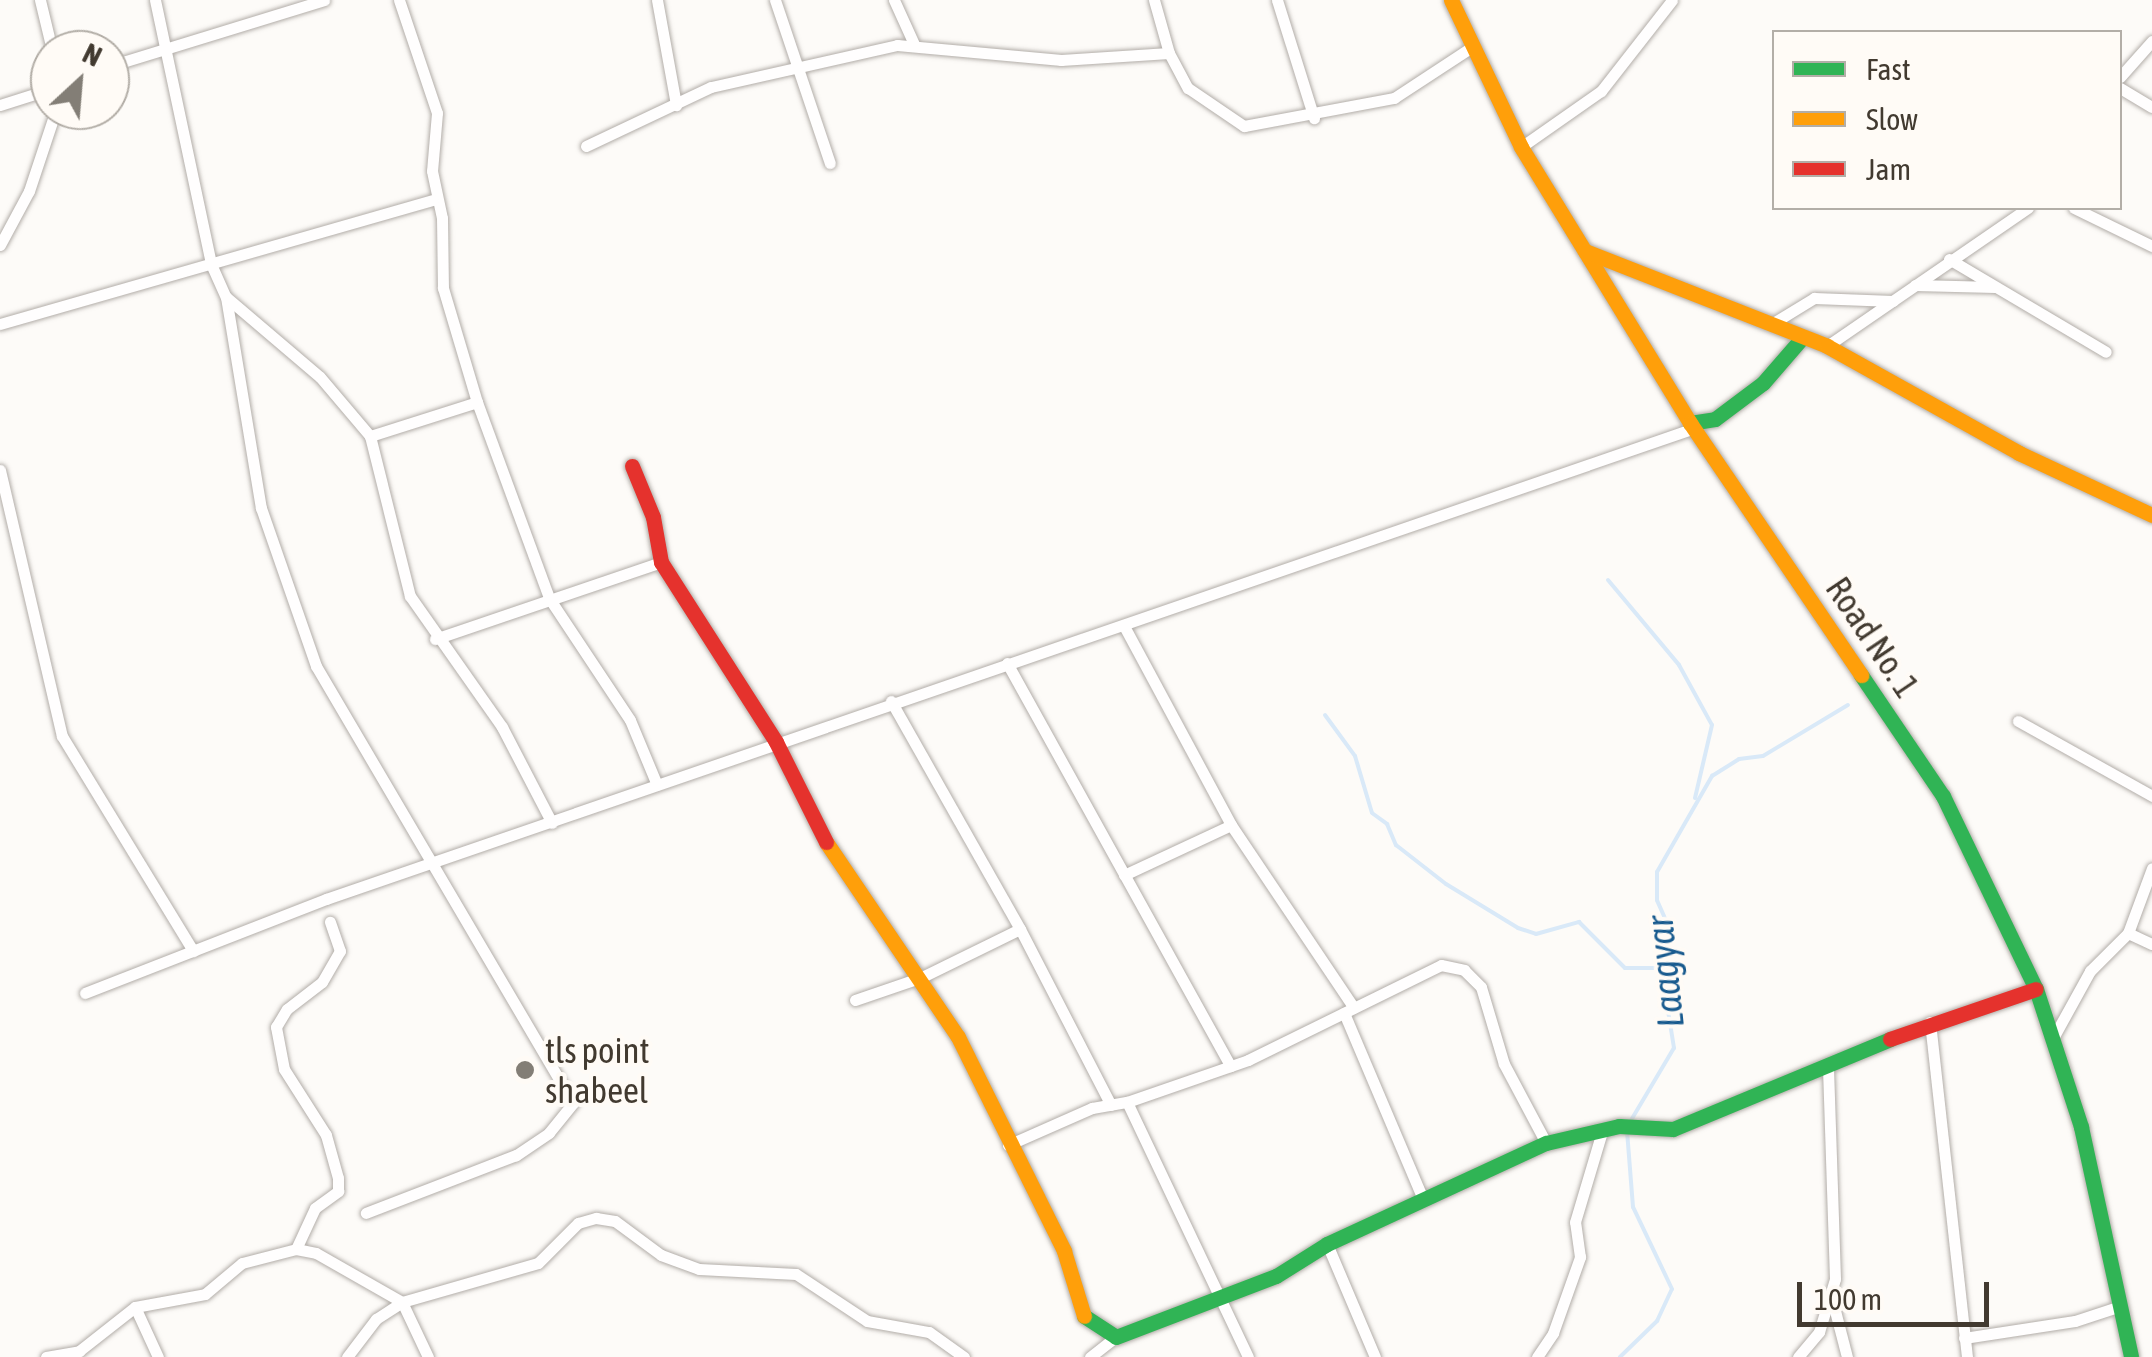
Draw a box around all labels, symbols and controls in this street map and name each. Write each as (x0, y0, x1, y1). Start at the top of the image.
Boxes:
north arrow (30, 30, 130, 130)
legend (1772, 30, 2122, 210)
text: N (78, 37, 107, 73)
text: Fast (1866, 52, 1911, 86)
text: Slow (1866, 102, 1918, 136)
text: Jam (1866, 152, 1911, 186)
street label: Road No. 1 (1818, 569, 1928, 705)
water label: Laagyar (1636, 914, 1694, 1030)
place label: tls point shabeel (545, 1029, 650, 1111)
marker: tls point shabeel (514, 1059, 536, 1081)
scale bar (1802, 1262, 1994, 1324)
text: 100 m (1814, 1282, 1882, 1316)

